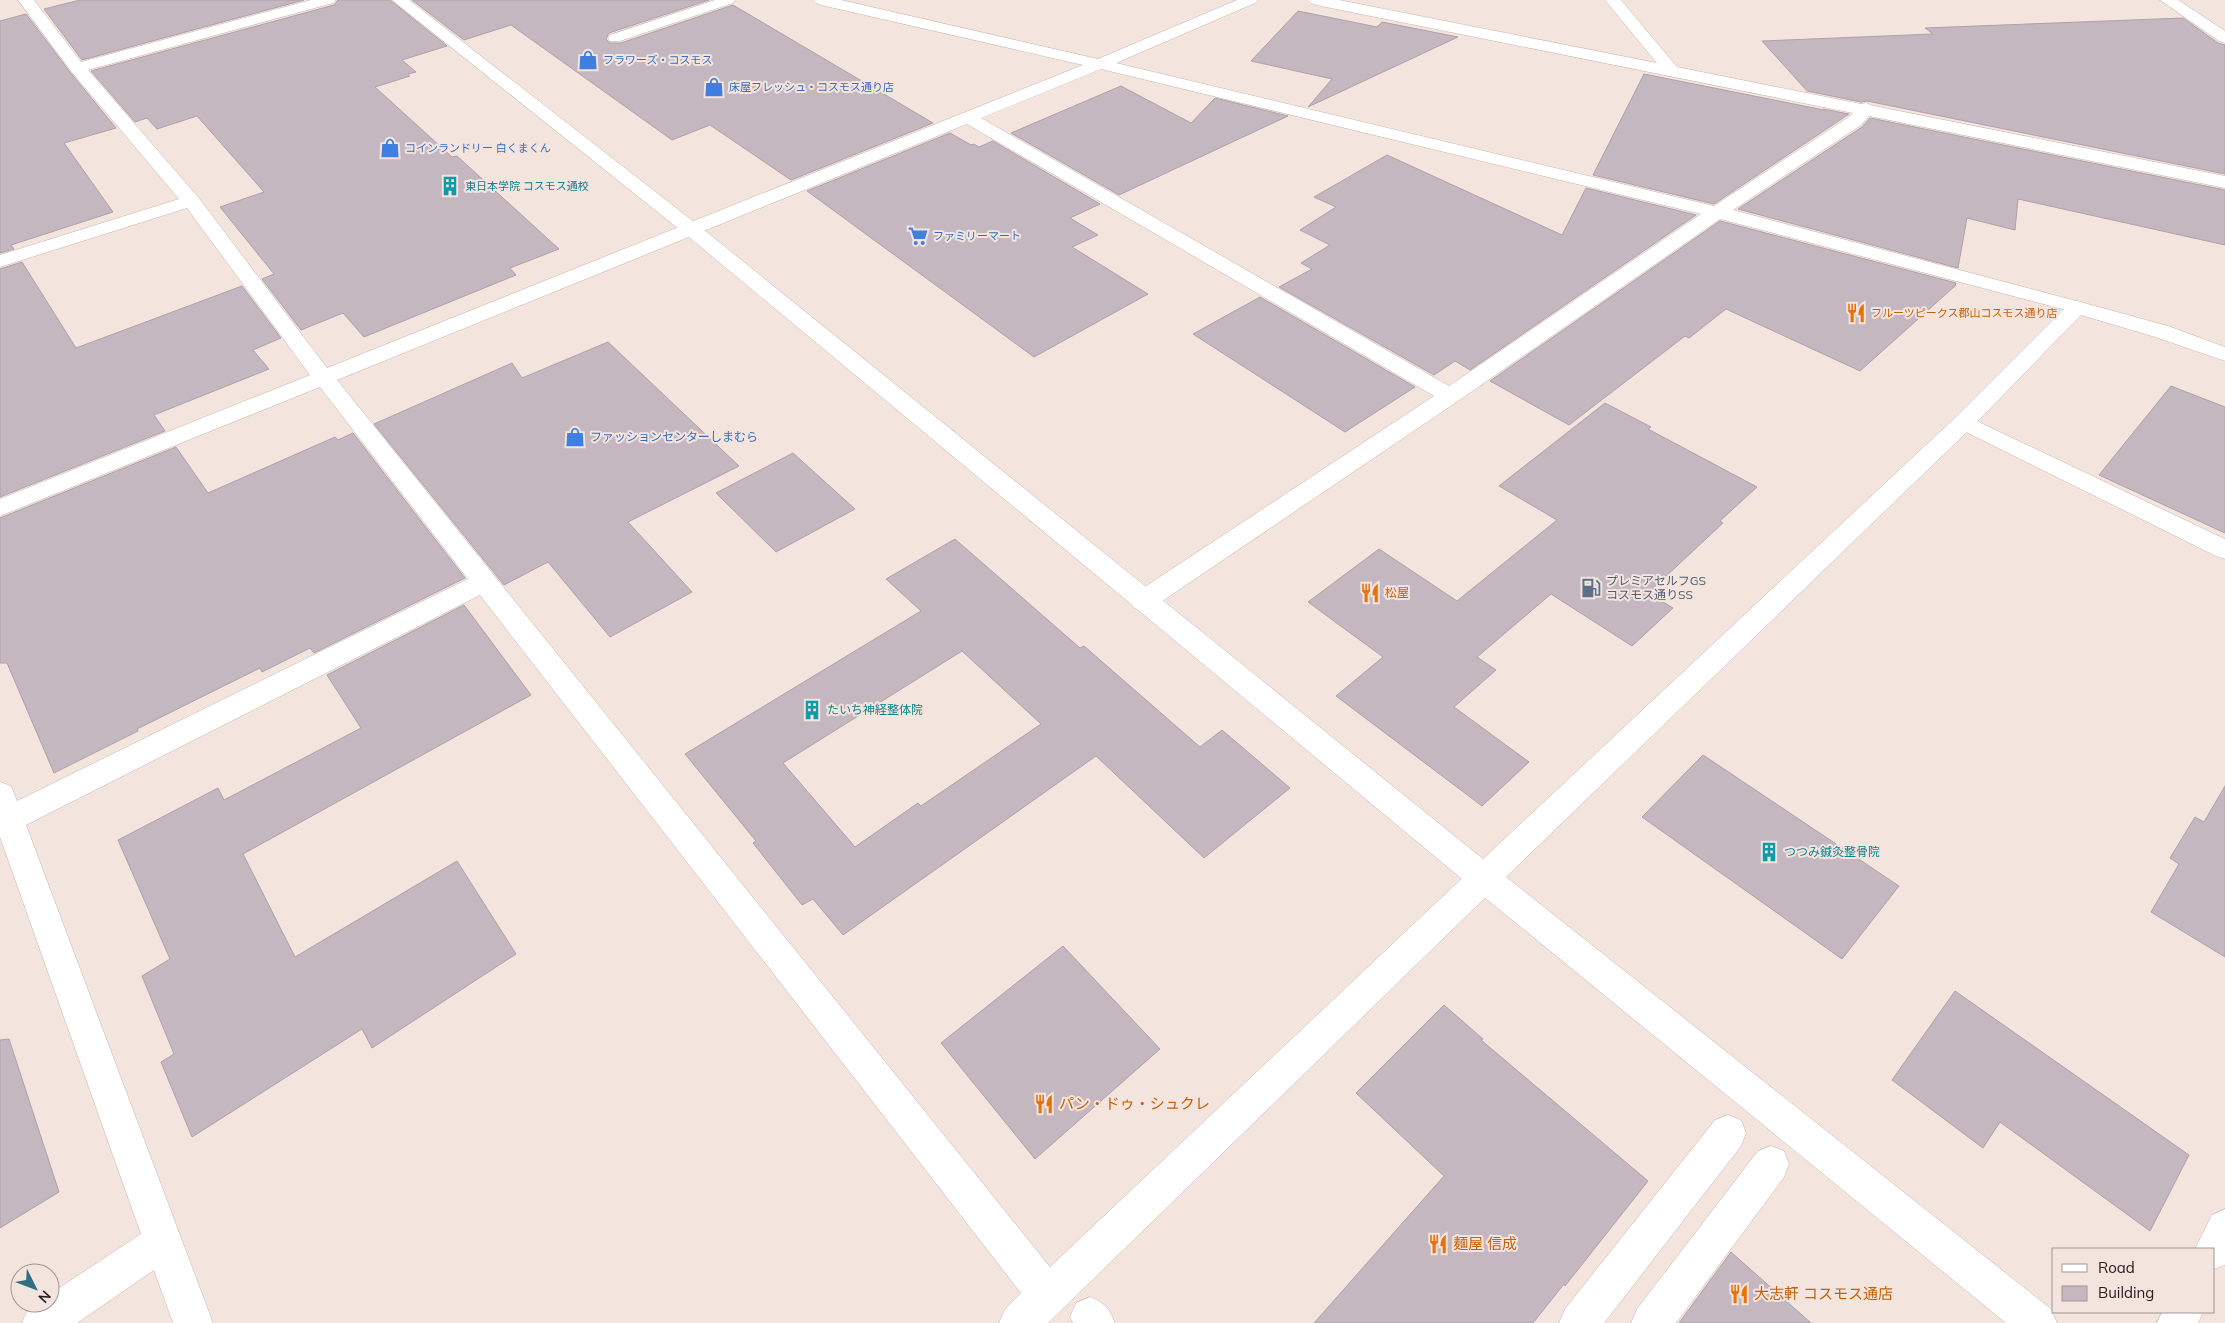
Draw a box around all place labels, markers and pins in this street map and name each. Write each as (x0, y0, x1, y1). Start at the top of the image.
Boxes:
shop icon: フラワーズ・コスモス (577, 49, 599, 71)
place label: フラワーズ・コスモス (603, 53, 712, 67)
shop icon: 床屋フレッシュ・コスモス通り店 (703, 76, 725, 98)
place label: 床屋フレッシュ・コスモス通り店 (729, 80, 894, 94)
shop icon: コインランドリー 白くまくん (379, 137, 401, 159)
place label: コインランドリー 白くまくん (405, 141, 551, 155)
building icon: 東日本学院 コスモス通校 (439, 175, 461, 197)
place label: 東日本学院 コスモス通校 (465, 179, 589, 193)
supermarket icon: ファミリーマート (907, 225, 929, 247)
place label: ファミリーマート (933, 229, 1021, 243)
restaurant icon: フルーツピークス郡山コスモス通り店 (1845, 302, 1867, 324)
place label: フルーツピークス郡山コスモス通り店 (1871, 306, 2057, 320)
shop icon: ファッションセンターしまむら (564, 426, 586, 448)
place label: ファッションセンターしまむら (590, 429, 758, 444)
place label: プレミアセルフGS コスモス通りSS (1606, 573, 1706, 602)
fuel station icon: プレミアセルフGS コスモス通りSS (1580, 577, 1602, 599)
restaurant icon: 松屋 (1359, 582, 1381, 604)
place label: 松屋 (1385, 585, 1409, 600)
building icon: たいち神経整体院 (801, 699, 823, 721)
place label: たいち神経整体院 (827, 702, 923, 717)
building icon: つつみ鍼灸整骨院 (1758, 841, 1780, 863)
place label: つつみ鍼灸整骨院 (1784, 844, 1880, 859)
restaurant icon: パン・ドゥ・シュクレ (1033, 1093, 1055, 1115)
place label: パン・ドゥ・シュクレ (1059, 1094, 1210, 1113)
restaurant icon: 麺屋 信成 (1427, 1233, 1449, 1255)
place label: 麺屋 信成 (1453, 1234, 1517, 1253)
restaurant icon: 大志軒 コスモス通店 (1728, 1283, 1750, 1305)
place label: 大志軒 コスモス通店 (1754, 1284, 1893, 1303)

